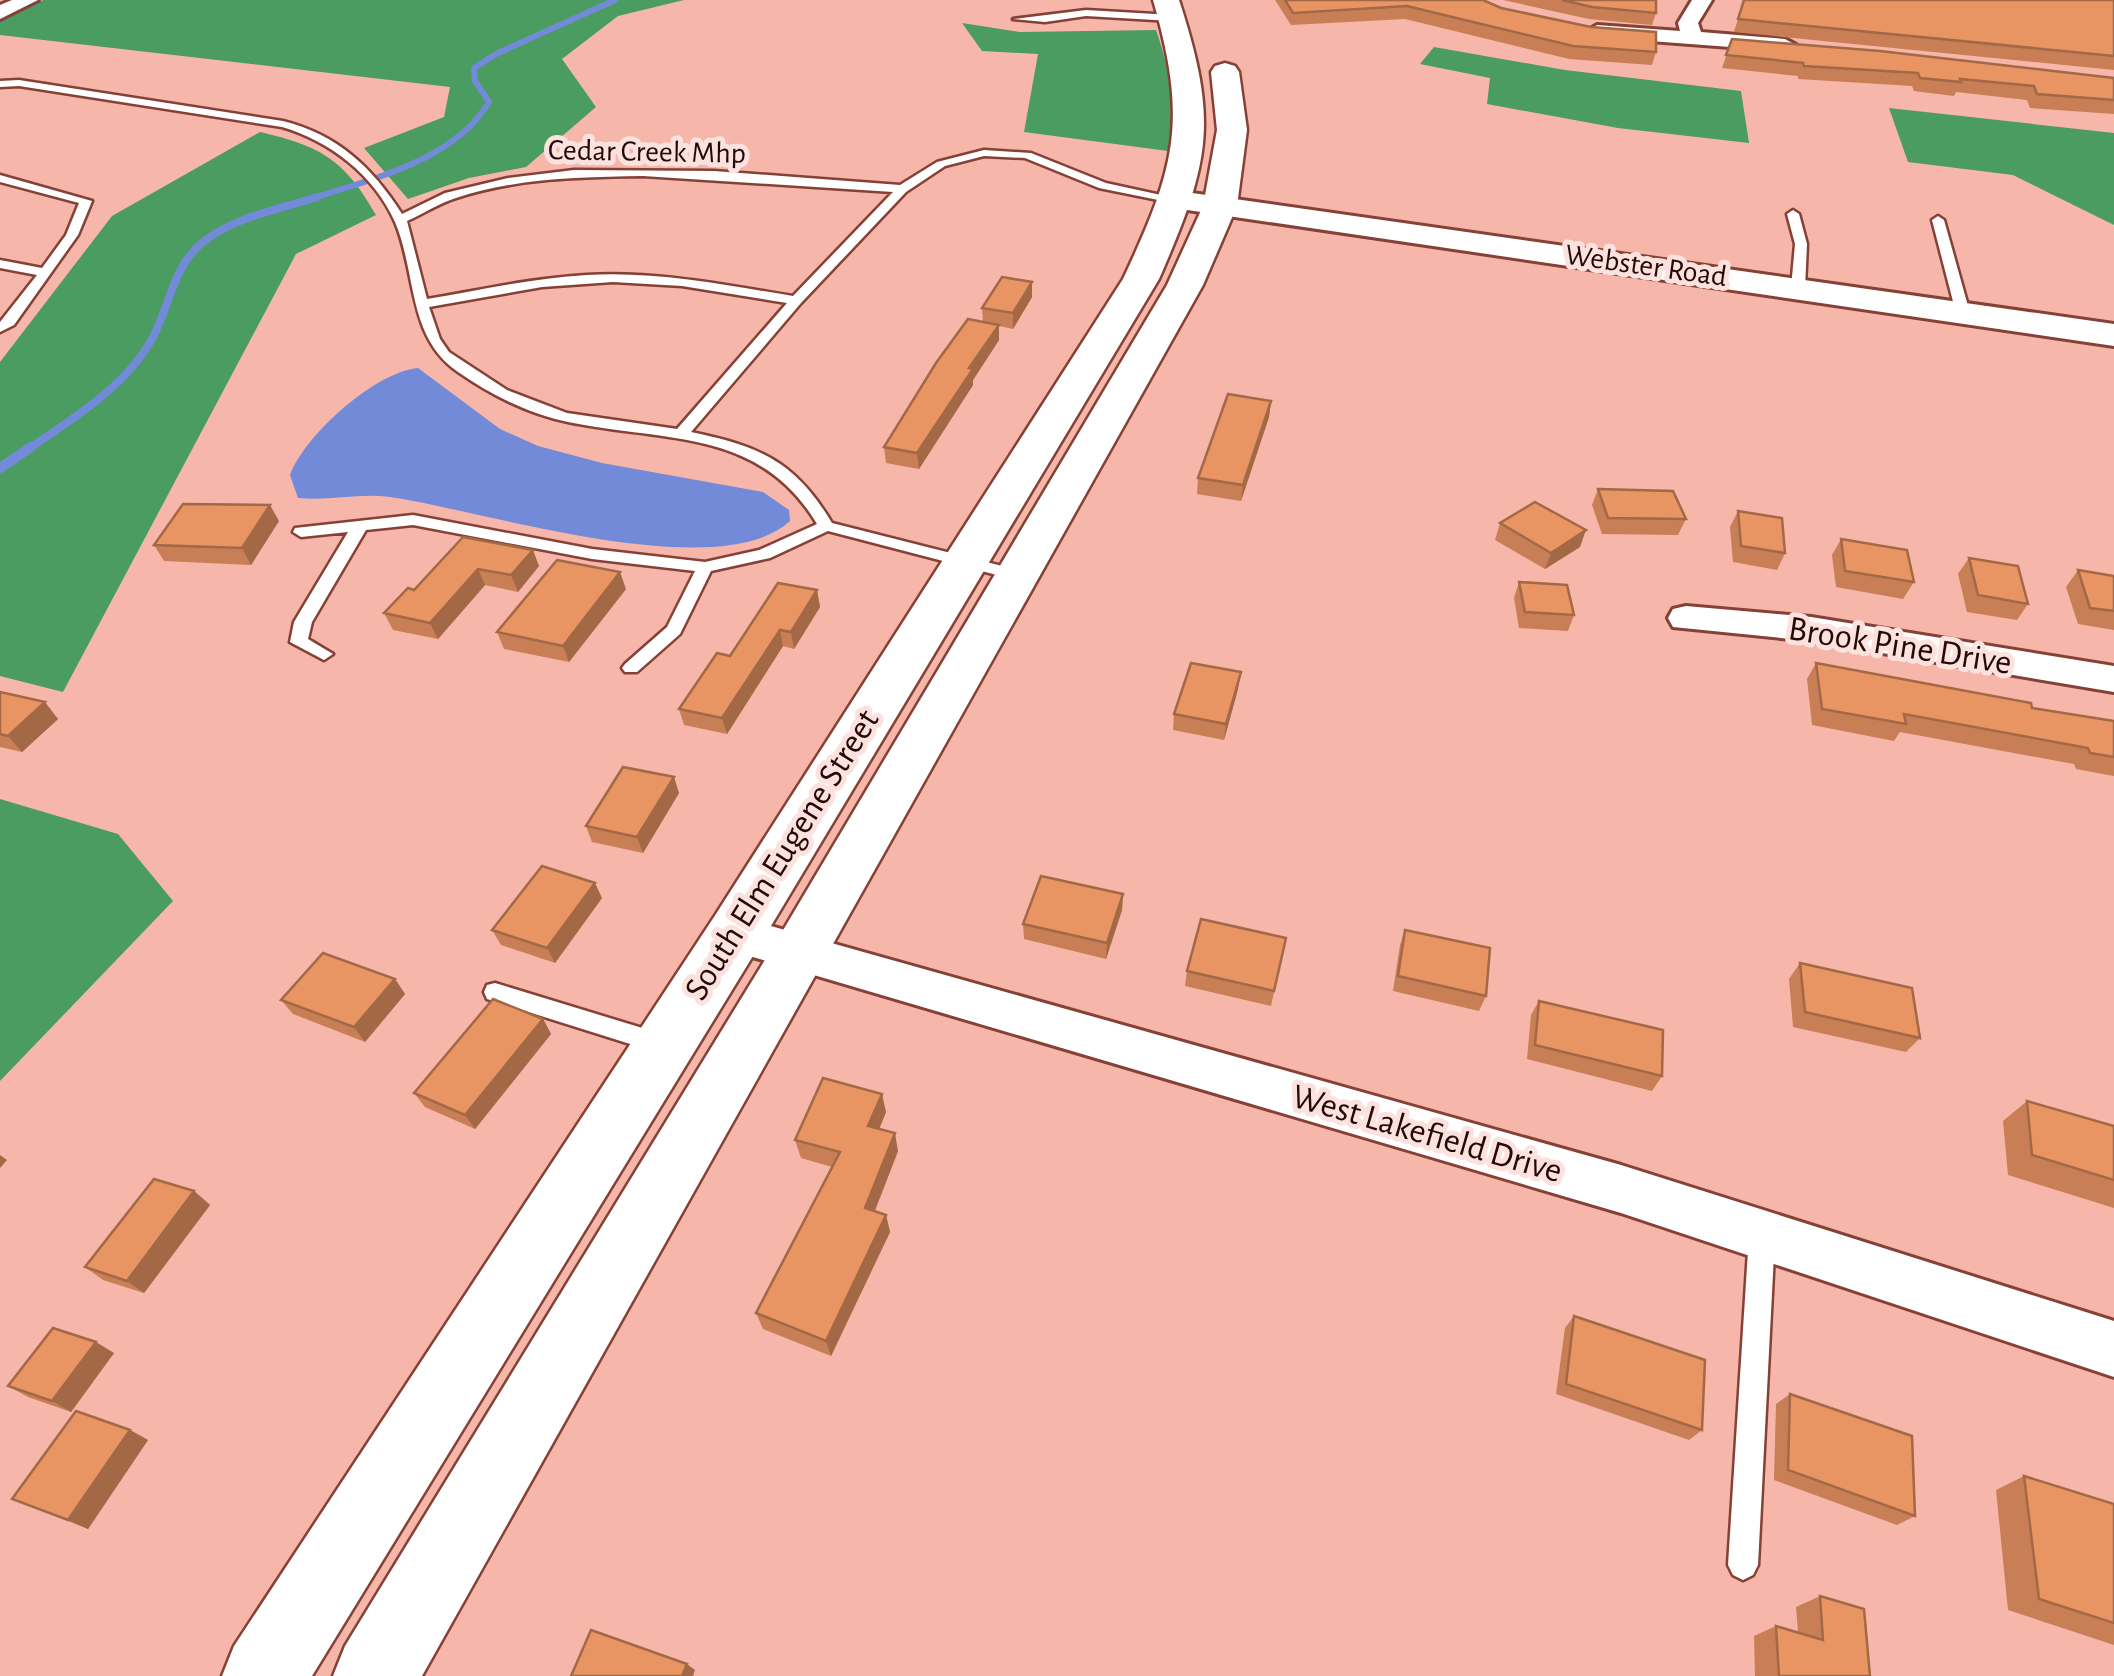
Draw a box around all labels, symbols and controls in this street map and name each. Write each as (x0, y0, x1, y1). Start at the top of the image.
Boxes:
street label: Cedar Creek Mhp (548, 135, 746, 169)
street label: Webster Road (1563, 240, 1729, 292)
street label: Brook Pine Drive (1786, 611, 2014, 681)
street label: South Elm Eugene Street (678, 704, 886, 1006)
street label: West Lakefield Drive (1288, 1079, 1566, 1189)

